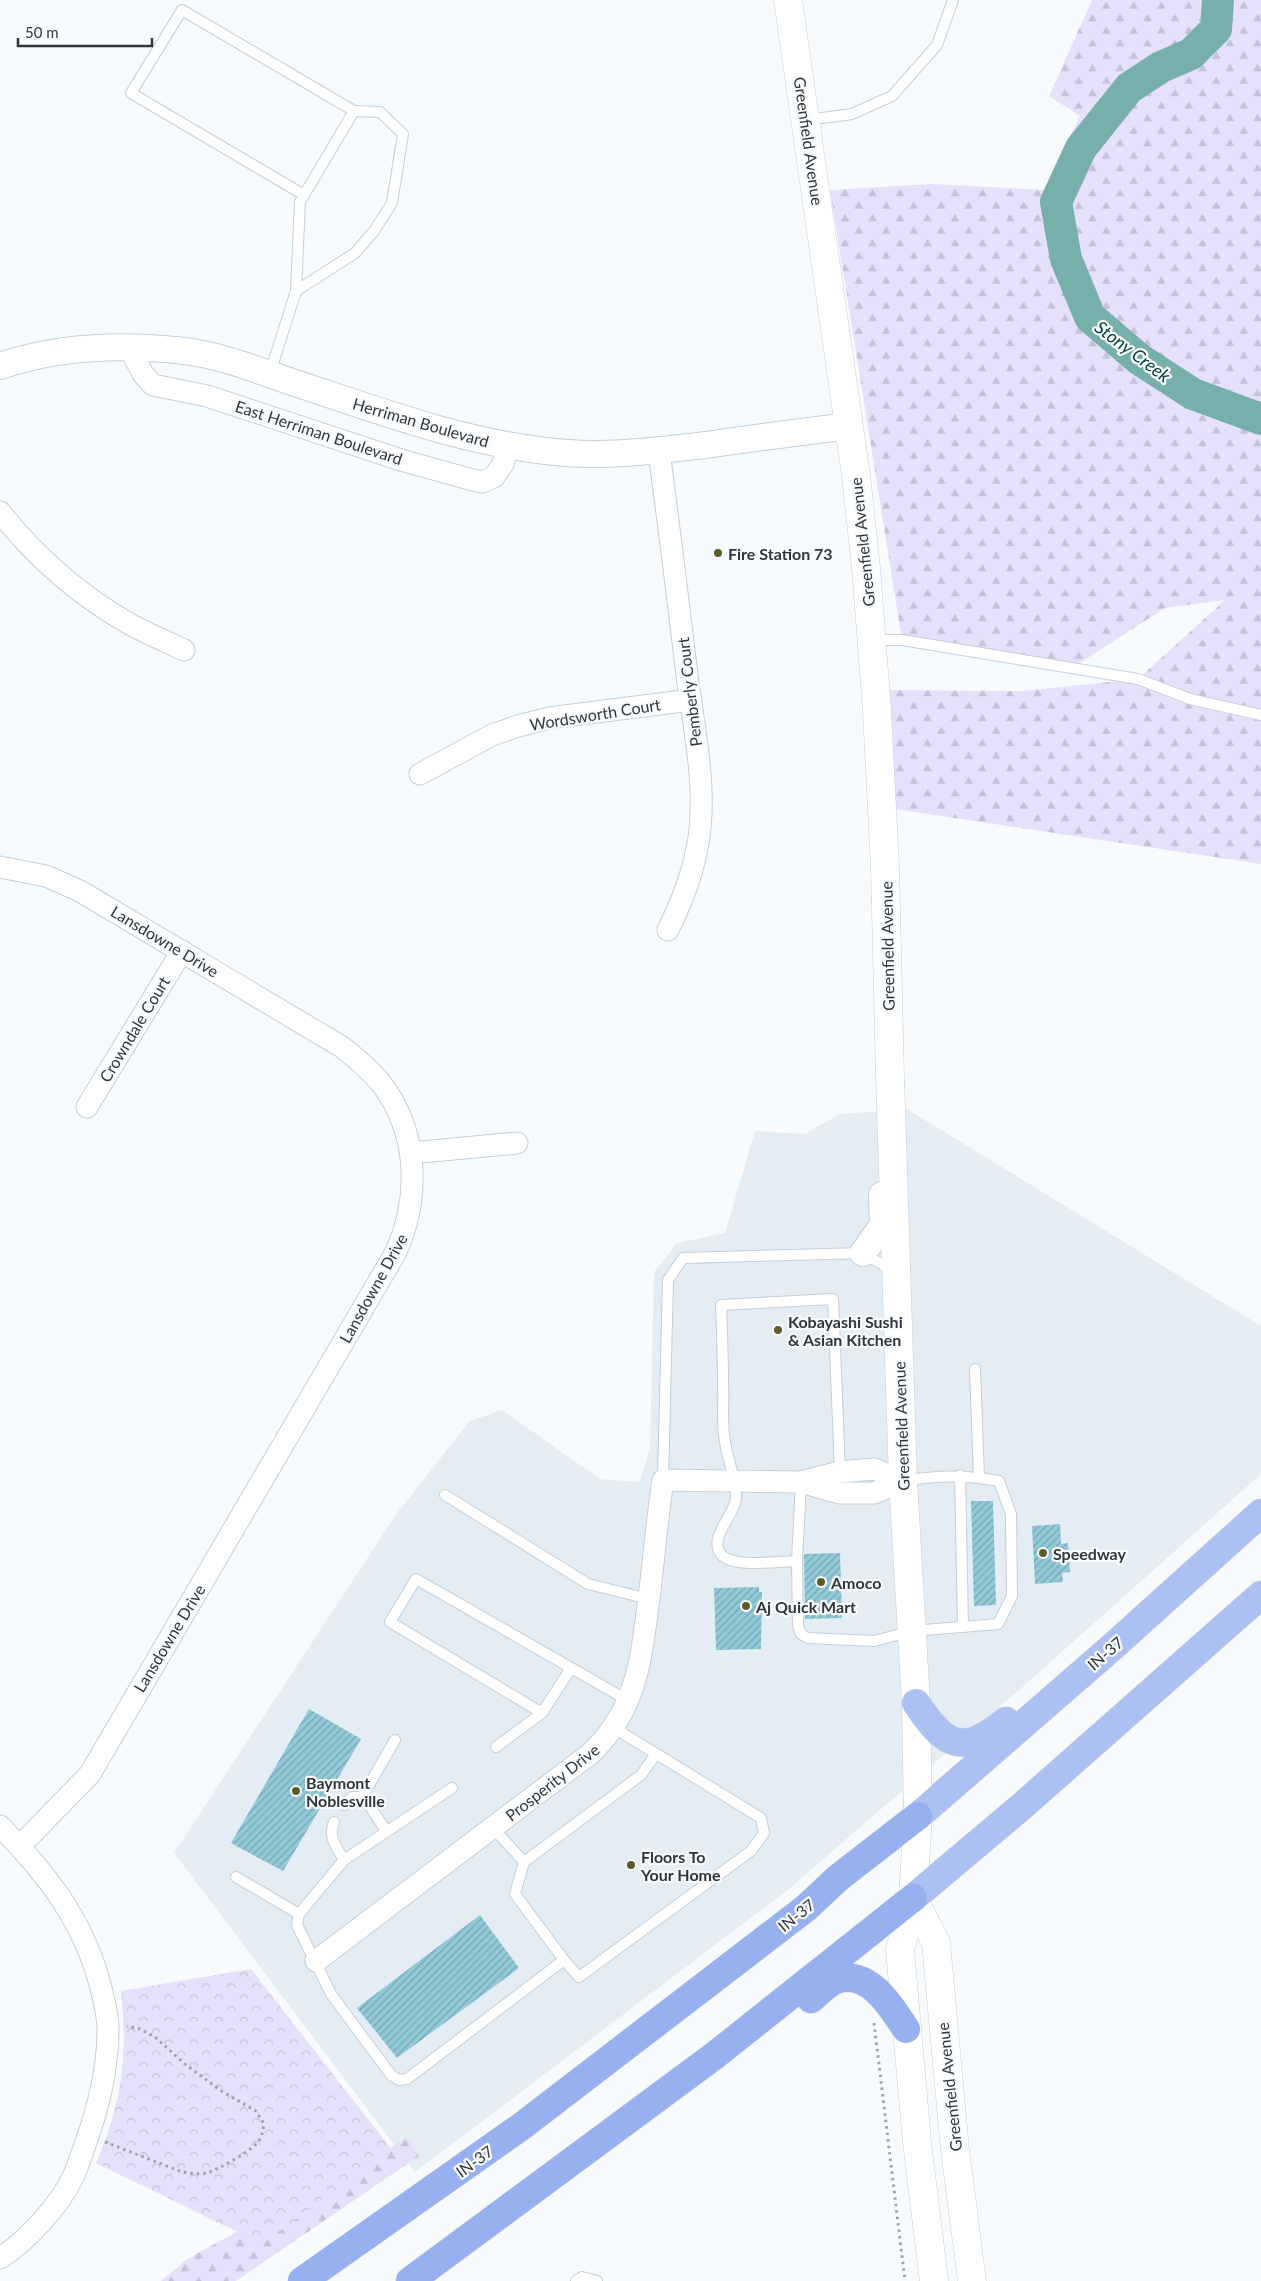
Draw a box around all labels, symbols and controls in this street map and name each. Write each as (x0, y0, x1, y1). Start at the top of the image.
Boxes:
scale bar (18, 15, 151, 47)
text: 50 m (25, 23, 59, 41)
street label: Greenfield Avenue (791, 75, 827, 207)
water label: Stony Creek (1091, 316, 1175, 387)
street label: Herriman Boulevard (351, 393, 491, 451)
street label: East Herriman Boulevard (233, 396, 405, 468)
street label: Greenfield Avenue (846, 477, 878, 607)
place label: Fire Station 73 (728, 544, 833, 563)
marker: Fire Station 73 (712, 547, 724, 559)
street label: Pemberly Court (673, 636, 705, 748)
street label: Wordsworth Court (528, 694, 662, 734)
street label: Greenfield Avenue (876, 881, 898, 1011)
street label: Lansdowne Drive (108, 901, 222, 981)
street label: Crowndale Court (95, 973, 173, 1085)
street label: Lansdowne Drive (335, 1230, 411, 1346)
place label: Kobayashi Sushi & Asian Kitchen (788, 1312, 903, 1349)
marker: Kobayashi Sushi & Asian Kitchen (772, 1324, 784, 1336)
street label: Greenfield Avenue (889, 1361, 913, 1491)
place label: Speedway (1053, 1544, 1127, 1563)
marker: Speedway (1037, 1547, 1049, 1559)
place label: Amoco (830, 1573, 881, 1592)
marker: Amoco (815, 1576, 827, 1588)
street label: Lansdowne Drive (129, 1581, 209, 1695)
place label: Aj Quick Mart (755, 1597, 856, 1616)
marker: Aj Quick Mart (740, 1600, 752, 1612)
street label: IN-37 (1083, 1632, 1127, 1674)
street label: Prosperity Drive (501, 1739, 603, 1825)
place label: Baymont Noblesville (306, 1773, 385, 1810)
marker: Baymont Noblesville (290, 1785, 302, 1797)
place label: Floors To Your Home (640, 1847, 721, 1884)
marker: Floors To Your Home (625, 1859, 637, 1871)
street label: IN-37 (774, 1895, 818, 1935)
street label: Greenfield Avenue (933, 2022, 965, 2152)
street label: IN-37 (452, 2141, 496, 2181)

